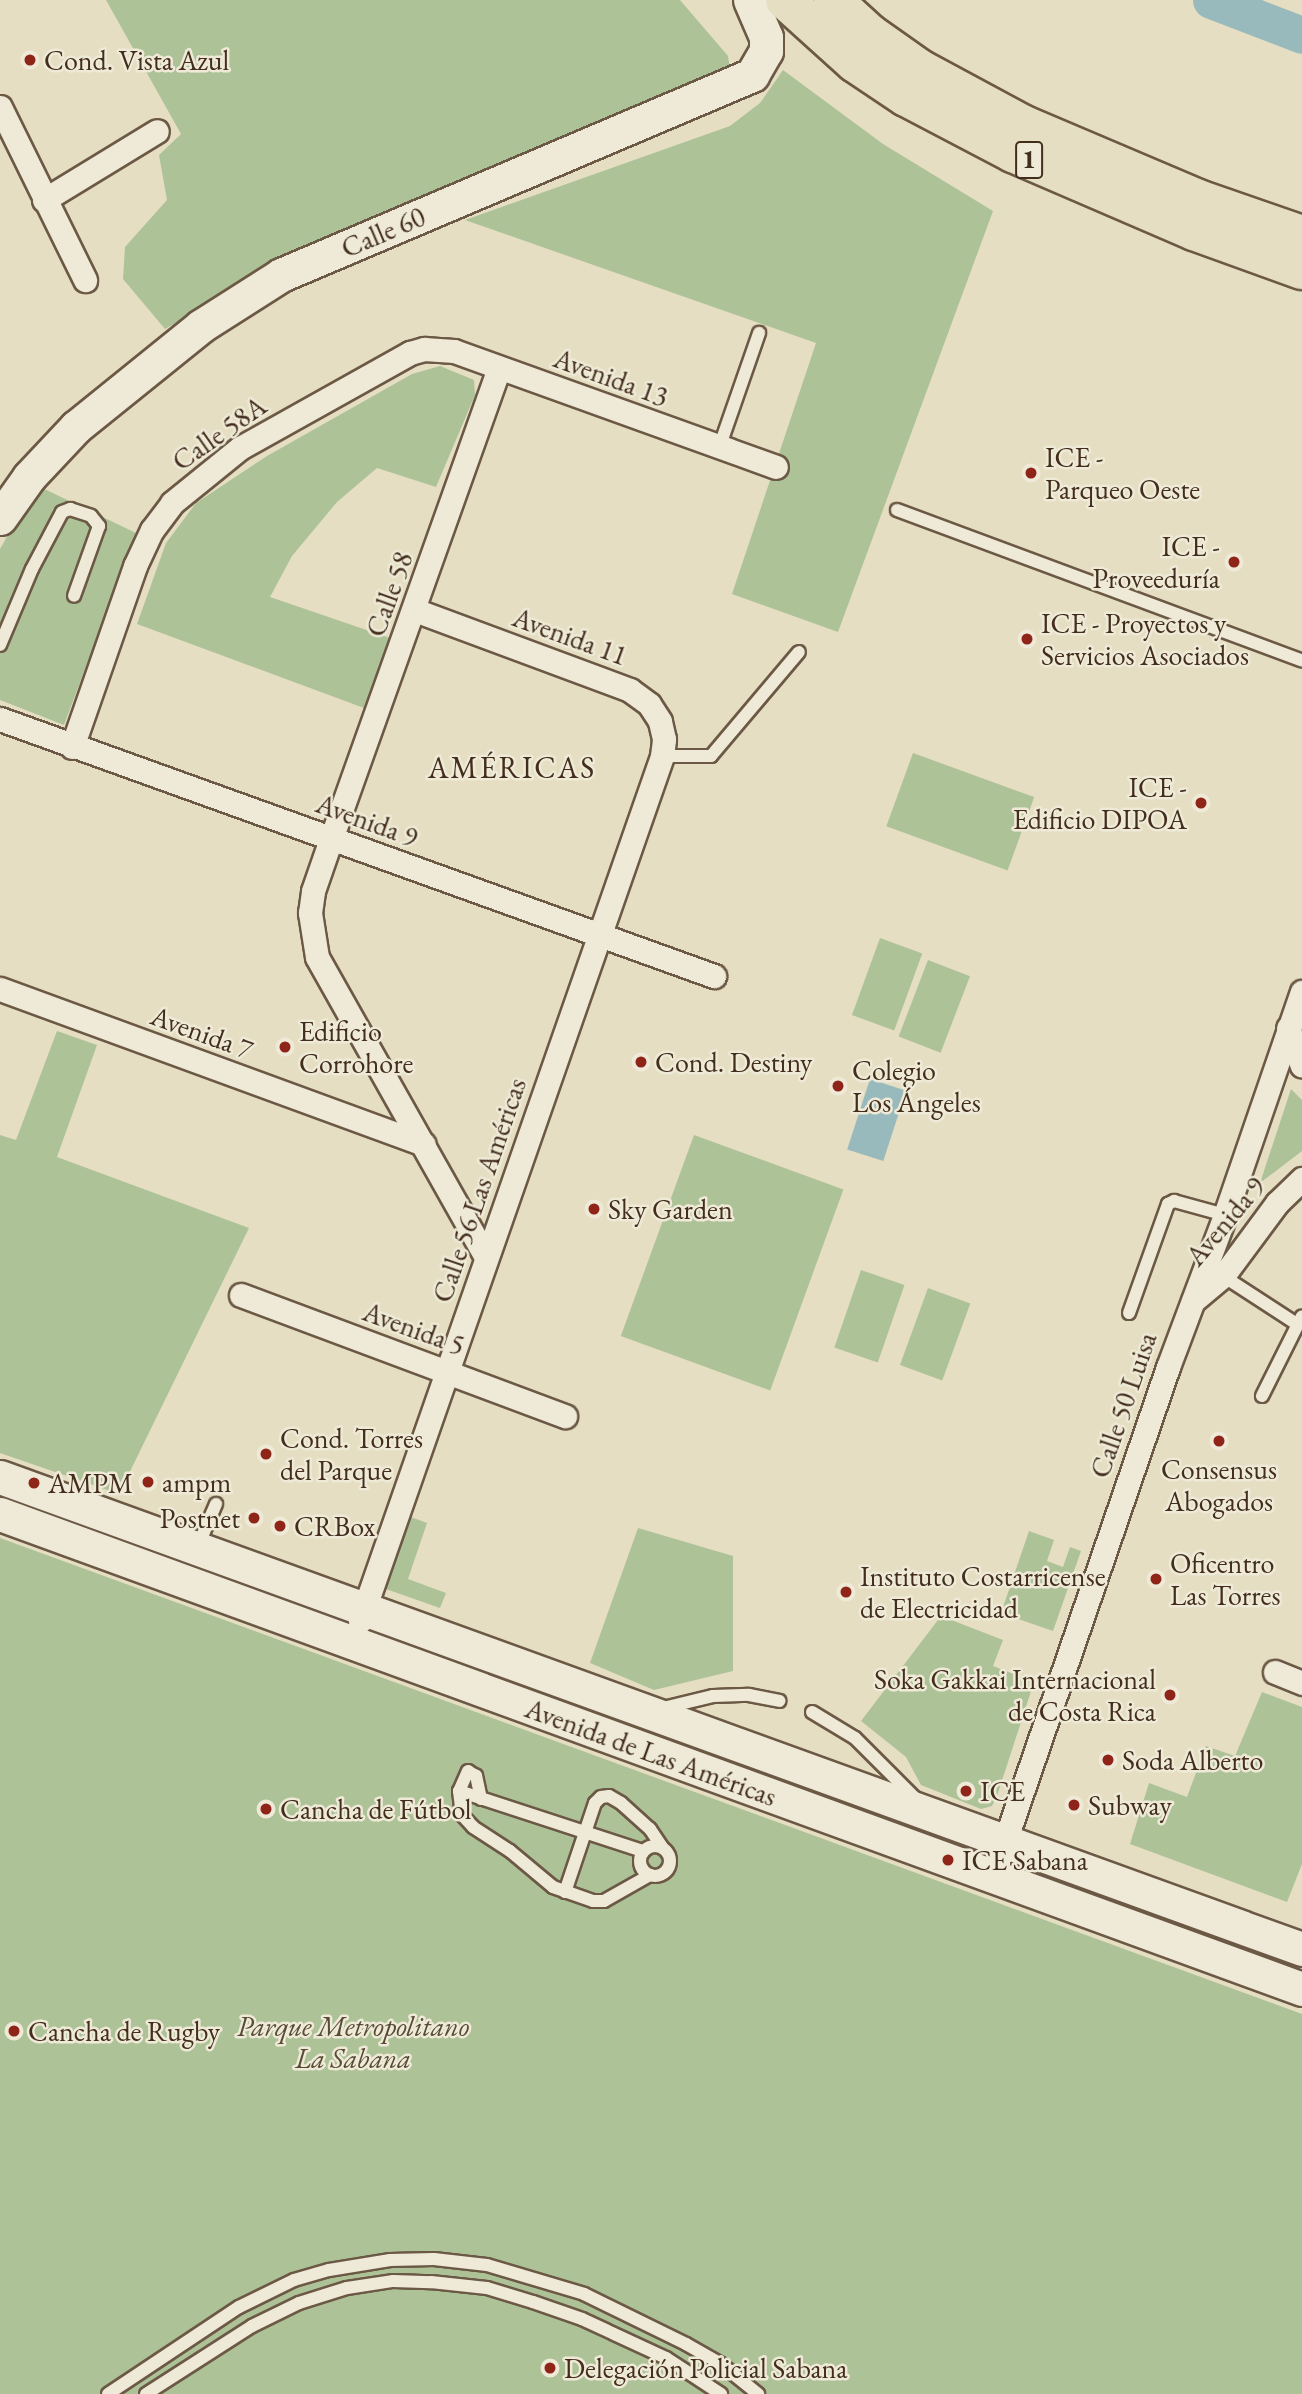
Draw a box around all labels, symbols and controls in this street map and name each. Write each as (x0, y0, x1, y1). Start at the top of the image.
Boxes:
place label: Cond. Vista Azul (44, 43, 229, 77)
marker: Cond. Vista Azul (22, 52, 38, 68)
road number: 1 (1015, 138, 1043, 182)
street label: Calle 60 (336, 199, 430, 265)
street label: Avenida 13 (549, 341, 673, 413)
street label: Calle 58A (165, 388, 273, 478)
place label: ICE - Parqueo Oeste (1045, 440, 1200, 506)
marker: ICE - Parqueo Oeste (1023, 465, 1039, 481)
place label: ICE - Proveeduría (1093, 529, 1220, 595)
street label: Calle 58 (358, 547, 420, 641)
marker: ICE - Proveeduría (1226, 554, 1242, 570)
street label: Avenida 11 (508, 600, 632, 672)
place label: ICE - Proyectos y Servicios Asociados (1041, 606, 1249, 672)
marker: ICE - Proyectos y Servicios Asociados (1019, 631, 1035, 647)
district label: AMÉRICAS (429, 750, 595, 786)
place label: ICE - Edificio DIPOA (1013, 770, 1187, 836)
street label: Avenida 9 (311, 786, 423, 854)
marker: ICE - Edificio DIPOA (1193, 795, 1209, 811)
street label: Avenida 7 (146, 998, 258, 1066)
place label: Edificio Corrohore (299, 1014, 413, 1080)
marker: Edificio Corrohore (277, 1039, 293, 1055)
place label: Cond. Destiny (655, 1045, 812, 1079)
place label: Colegio Los Ángeles (852, 1053, 981, 1119)
marker: Cond. Destiny (633, 1054, 649, 1070)
street label: Calle 56 Las Américas (425, 1073, 533, 1307)
marker: Colegio Los Ángeles (830, 1078, 846, 1094)
street label: Avenida 9 (1178, 1170, 1272, 1272)
place label: Sky Garden (608, 1192, 733, 1226)
marker: Sky Garden (586, 1201, 602, 1217)
street label: Avenida 5 (358, 1294, 470, 1362)
street label: Calle 50 Luisa (1082, 1328, 1164, 1482)
place label: Cond. Torres del Parque (280, 1421, 423, 1487)
marker: Consensus Abogados (1211, 1433, 1227, 1449)
marker: Cond. Torres del Parque (258, 1446, 274, 1462)
place label: Consensus Abogados (1161, 1452, 1277, 1518)
place label: ampm (162, 1465, 231, 1499)
place label: AMPM (48, 1466, 133, 1500)
marker: ampm (140, 1474, 156, 1490)
marker: AMPM (26, 1475, 42, 1491)
place label: Postnet (160, 1501, 240, 1535)
place label: CRBox (294, 1509, 375, 1543)
marker: Postnet (246, 1510, 262, 1526)
marker: CRBox (272, 1518, 288, 1534)
place label: Oficentro Las Torres (1170, 1546, 1281, 1612)
place label: Instituto Costarricense de Electricidad (860, 1559, 1106, 1625)
marker: Oficentro Las Torres (1148, 1571, 1164, 1587)
marker: Instituto Costarricense de Electricidad (838, 1584, 854, 1600)
place label: Soka Gakkai Internacional de Costa Rica (874, 1662, 1156, 1728)
marker: Soka Gakkai Internacional de Costa Rica (1162, 1687, 1178, 1703)
street label: Avenida de Las Américas (521, 1691, 781, 1813)
place label: Soda Alberto (1122, 1743, 1263, 1777)
marker: Soda Alberto (1100, 1752, 1116, 1768)
place label: ICE (980, 1774, 1025, 1808)
marker: ICE (958, 1783, 974, 1799)
place label: Subway (1088, 1788, 1172, 1822)
place label: Cancha de Fútbol (280, 1792, 472, 1826)
marker: Subway (1066, 1797, 1082, 1813)
marker: Cancha de Fútbol (258, 1801, 274, 1817)
place label: ICE Sabana (962, 1843, 1088, 1877)
marker: ICE Sabana (940, 1852, 956, 1868)
park label: Parque Metropolitano La Sabana (237, 2009, 469, 2075)
place label: Cancha de Rugby (28, 2014, 220, 2048)
marker: Cancha de Rugby (6, 2023, 22, 2039)
place label: Delegación Policial Sabana (564, 2351, 848, 2385)
marker: Delegación Policial Sabana (542, 2360, 558, 2376)

